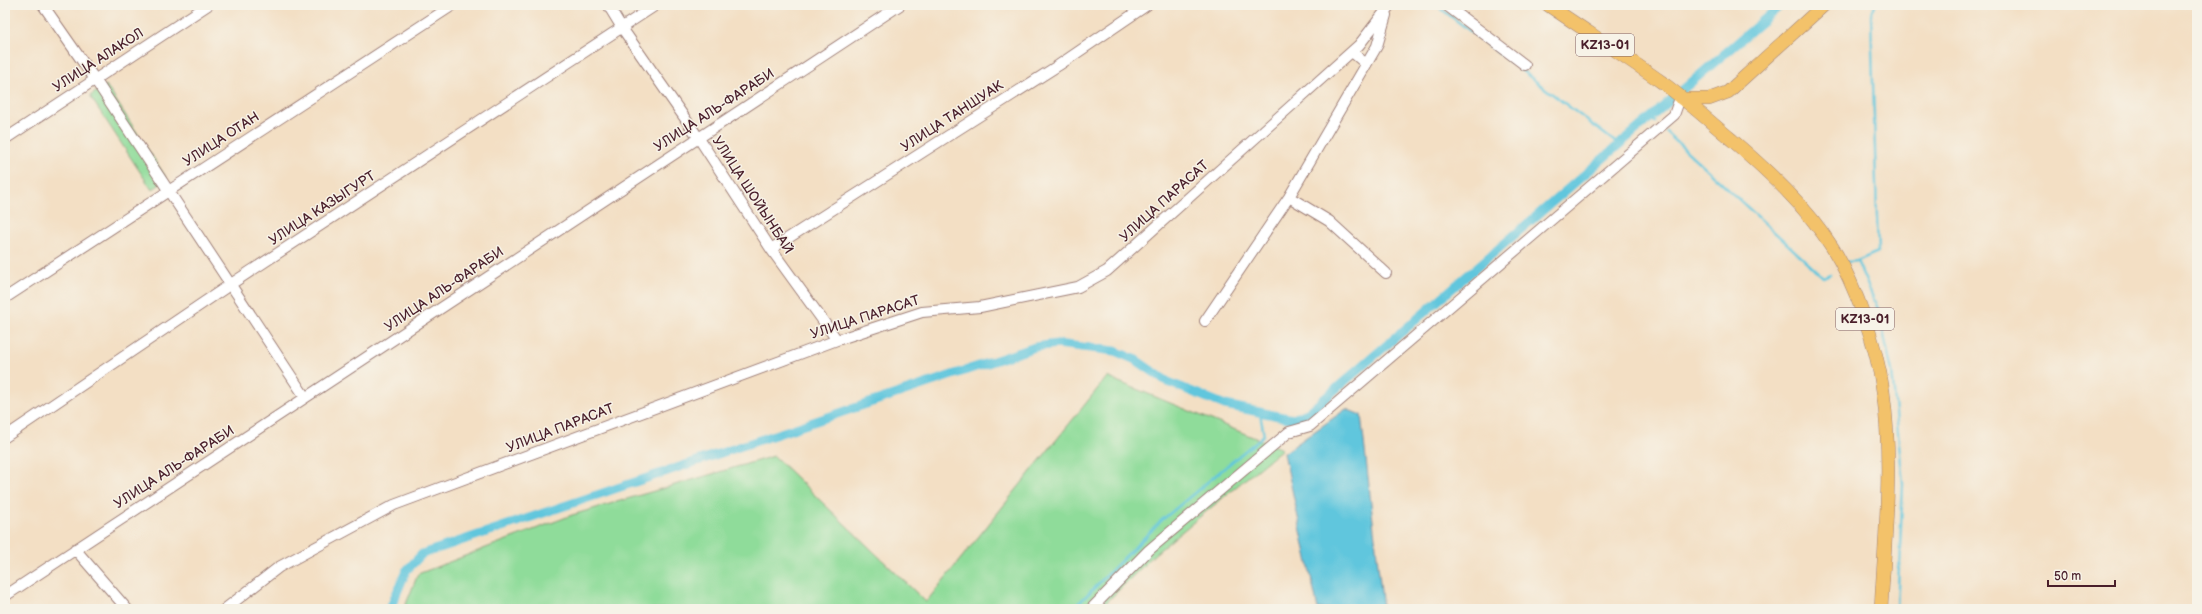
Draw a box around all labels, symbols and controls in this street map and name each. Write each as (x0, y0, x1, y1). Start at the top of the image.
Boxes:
street label: УЛИЦА АЛАКОЛ (49, 24, 147, 96)
road number: KZ13-01 (1576, 34, 1634, 56)
street label: УЛИЦА АЛЬ-ФАРАБИ (651, 65, 777, 155)
street label: УЛИЦА ТАНШУАК (898, 76, 1007, 155)
street label: УЛИЦА ОТАН (180, 108, 262, 170)
street label: УЛИЦА ШОЙЫНБАЙ (709, 133, 797, 257)
street label: УЛИЦА ПАРАСАТ (1116, 156, 1213, 245)
street label: УЛИЦА КАЗЫГУРТ (266, 167, 379, 249)
street label: УЛИЦА АЛЬ-ФАРАБИ (381, 243, 507, 335)
street label: УЛИЦА ПАРАСАТ (808, 291, 923, 343)
road number: KZ13-01 (1836, 308, 1894, 330)
street label: УЛИЦА ПАРАСАТ (504, 399, 617, 456)
street label: УЛИЦА АЛЬ-ФАРАБИ (111, 422, 237, 512)
scale bar (2048, 562, 2115, 588)
text: 50 m (2054, 569, 2081, 584)

